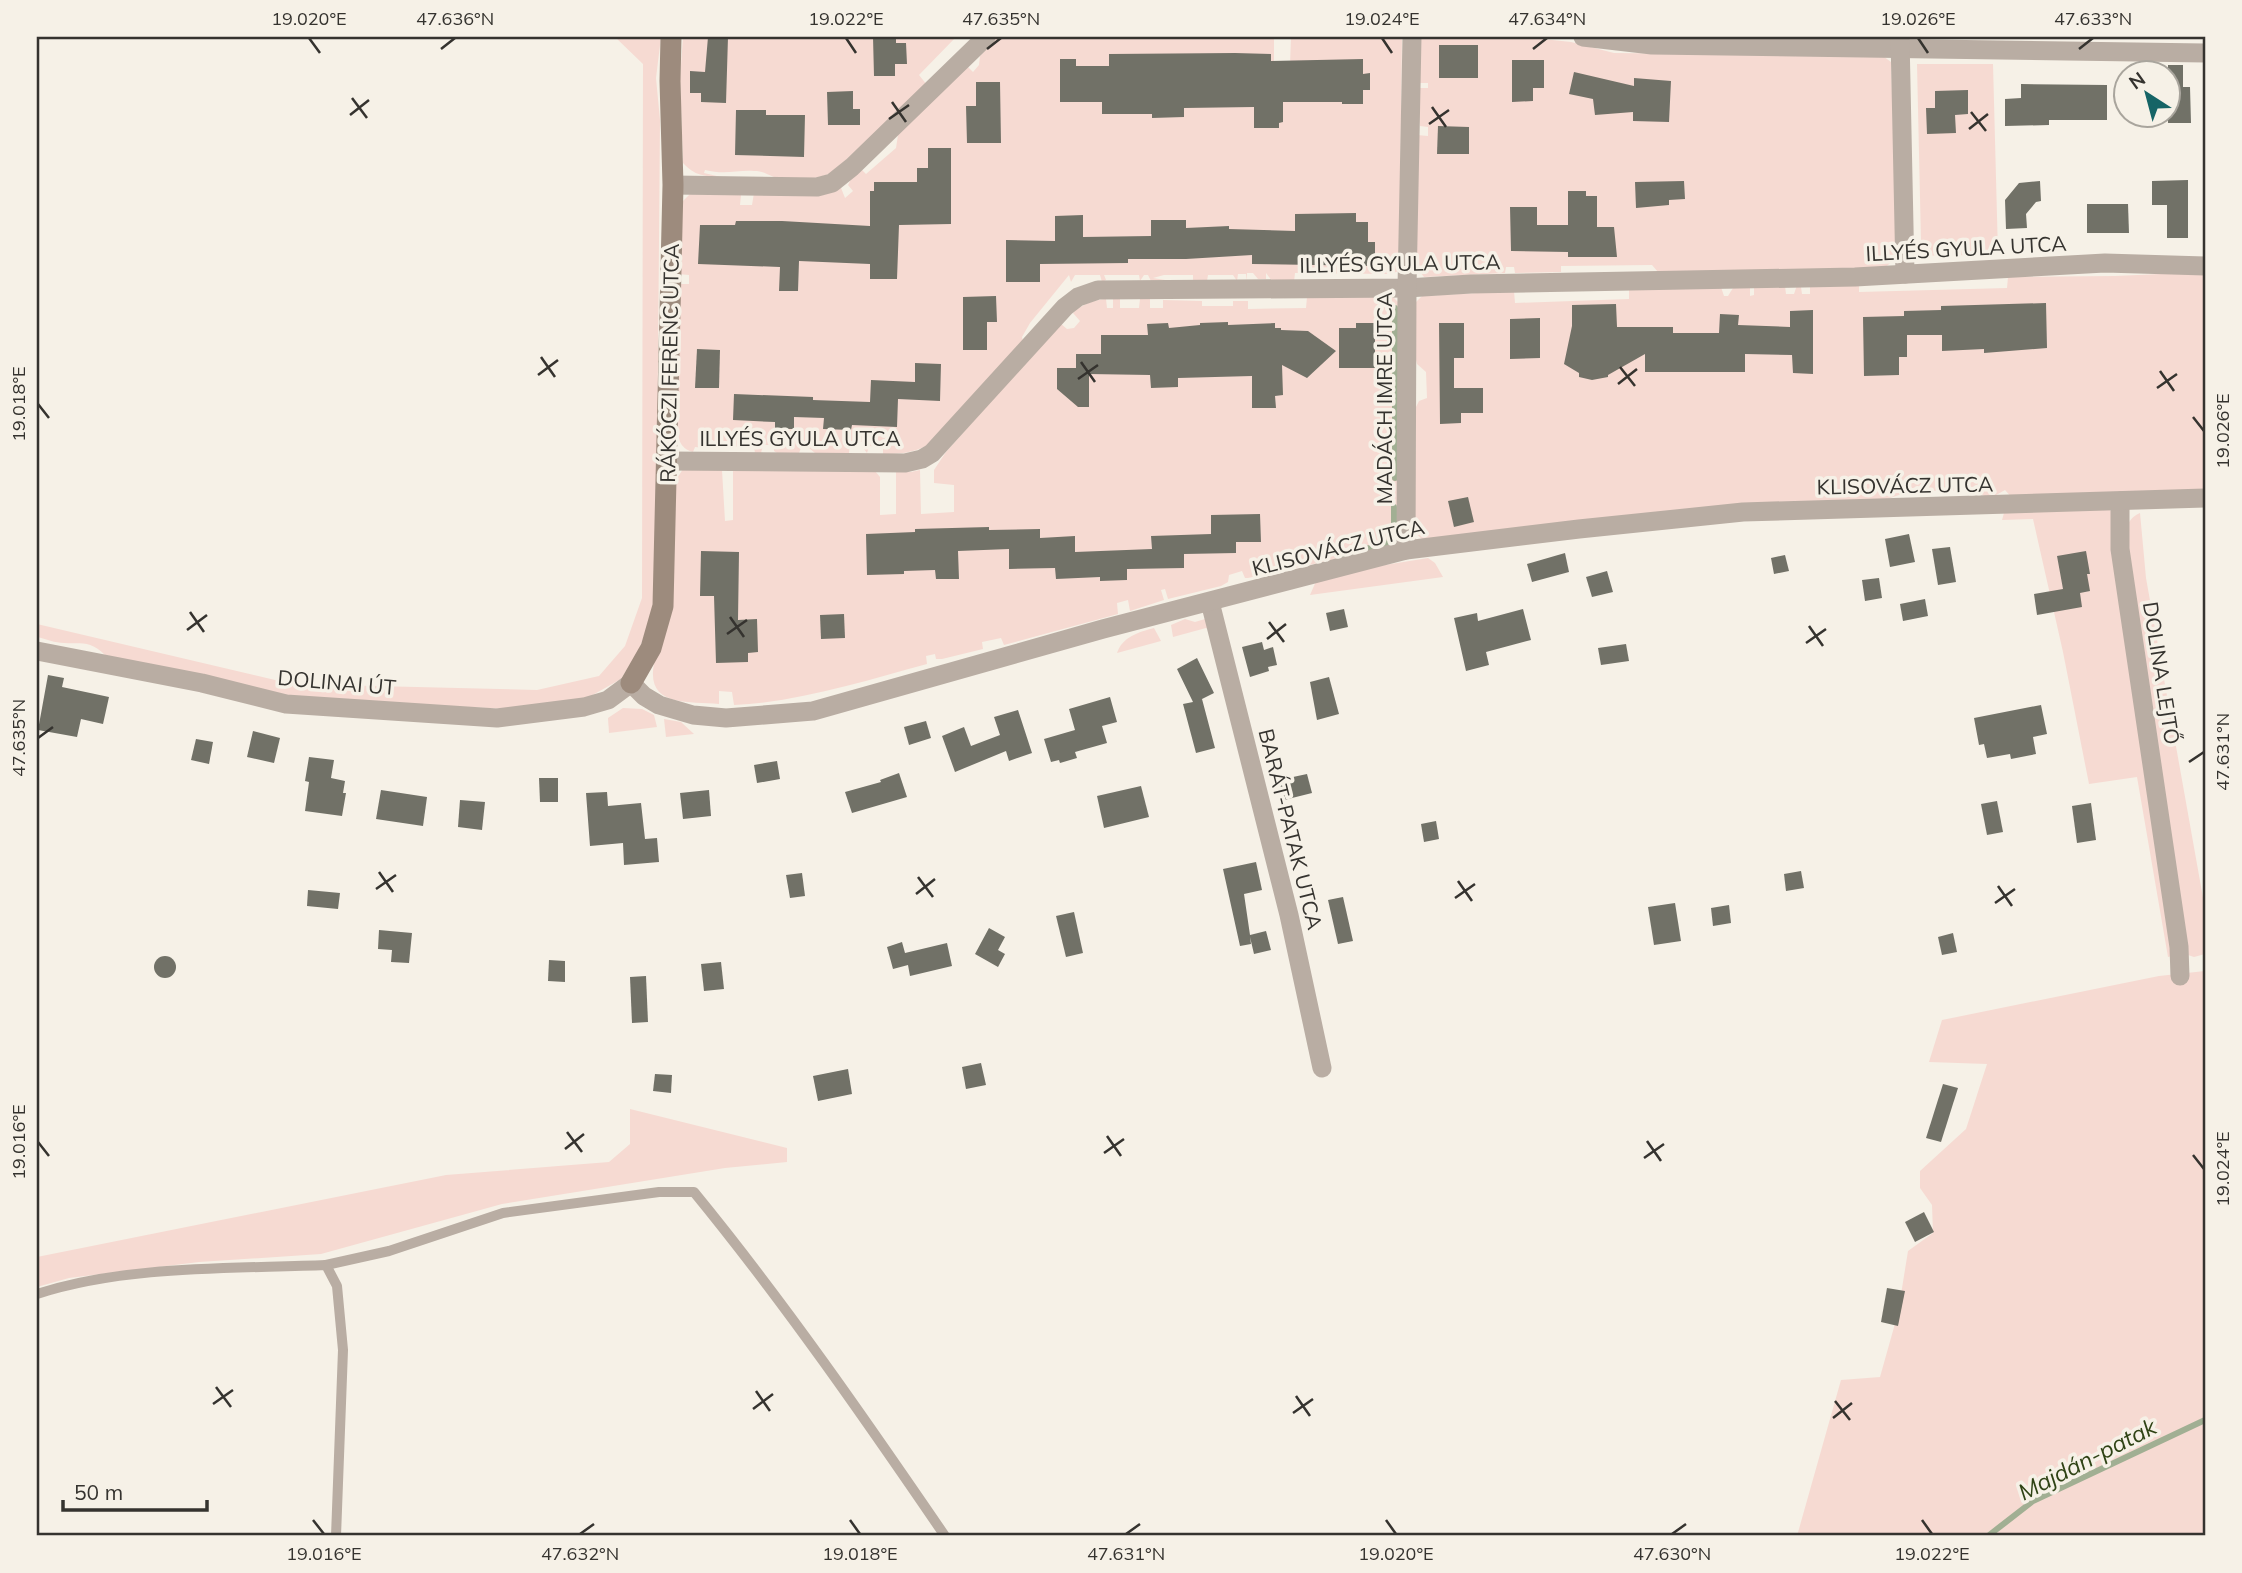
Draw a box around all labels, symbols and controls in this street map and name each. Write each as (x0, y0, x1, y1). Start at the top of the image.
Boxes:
text: 19.020°E (271, 7, 347, 30)
text: 47.636°N (416, 7, 494, 30)
text: 19.022°E (808, 7, 884, 30)
text: 47.635°N (962, 7, 1040, 30)
text: 19.024°E (1344, 7, 1420, 30)
text: 47.634°N (1508, 7, 1586, 30)
text: 19.026°E (1880, 7, 1956, 30)
text: 47.633°N (2054, 7, 2132, 30)
north arrow (2112, 60, 2182, 130)
text: N (2124, 66, 2150, 94)
street label: ILLYÉS GYULA UTCA (1865, 230, 2068, 266)
street label: RÁKÓCZI FERENC UTCA (654, 243, 684, 483)
street label: ILLYÉS GYULA UTCA (1299, 248, 1501, 278)
street label: MADÁCH IMRE UTCA (1371, 291, 1397, 504)
text: 19.018°E (7, 366, 30, 442)
text: 19.026°E (2211, 393, 2234, 469)
street label: ILLYÉS GYULA UTCA (699, 425, 901, 451)
street label: KLISOVÁCZ UTCA (1816, 470, 1994, 500)
street label: KLISOVÁCZ UTCA (1249, 513, 1427, 581)
street label: DOLINA LEJTŐ (2138, 600, 2186, 746)
street label: DOLINAI ÚT (277, 664, 398, 700)
text: 47.635°N (7, 699, 30, 777)
text: 47.631°N (2211, 713, 2234, 791)
street label: BARÁT-PATAK UTCA (1253, 726, 1329, 933)
text: 19.016°E (7, 1104, 30, 1180)
text: 19.024°E (2211, 1131, 2234, 1207)
water label: Majdán-patak (2013, 1411, 2162, 1506)
scale bar (63, 1468, 206, 1512)
text: 50 m (74, 1479, 123, 1505)
text: 19.016°E (286, 1542, 362, 1565)
text: 47.632°N (541, 1542, 619, 1565)
text: 19.018°E (822, 1542, 898, 1565)
text: 47.631°N (1087, 1542, 1165, 1565)
text: 19.020°E (1358, 1542, 1434, 1565)
text: 47.630°N (1633, 1542, 1711, 1565)
text: 19.022°E (1894, 1542, 1970, 1565)

